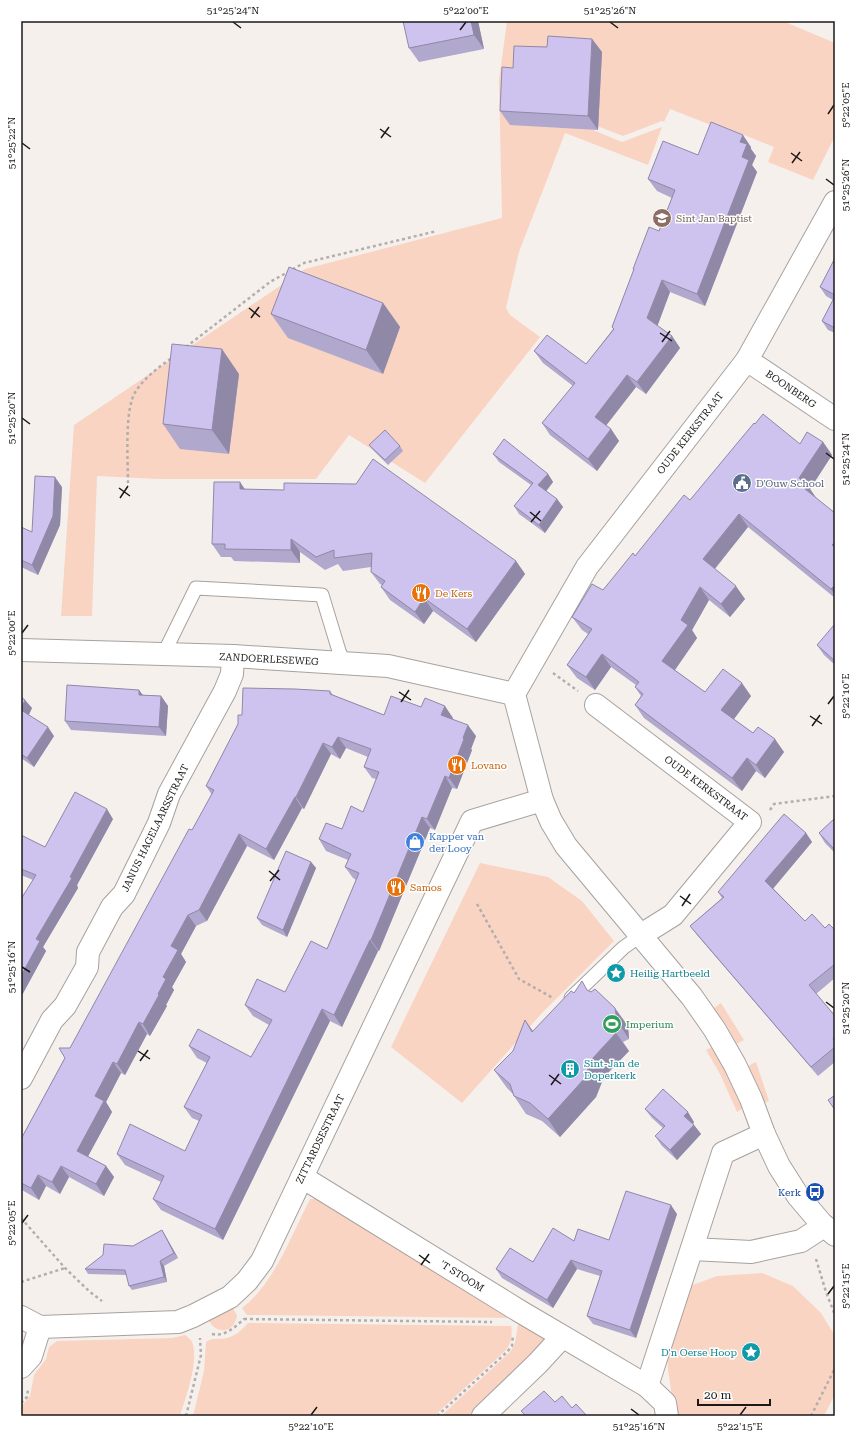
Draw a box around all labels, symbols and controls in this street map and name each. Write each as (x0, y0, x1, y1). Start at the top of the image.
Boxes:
text: 51°25'24"N (207, 5, 259, 16)
text: 5°22'00"E (443, 5, 489, 16)
text: 51°25'26"N (584, 5, 636, 16)
text: 5°22'05"E (840, 82, 851, 128)
text: 51°25'22"N (6, 117, 17, 169)
text: 51°25'26"N (840, 159, 851, 211)
school or university icon: Sint Jan Baptist (651, 207, 673, 229)
place label: Sint Jan Baptist (676, 213, 752, 224)
street label: BOONBERG (764, 368, 818, 410)
street label: OUDE KERKSTRAAT (655, 390, 726, 476)
text: 51°25'20"N (6, 392, 17, 444)
text: 51°25'24"N (840, 433, 851, 485)
public building icon: D'Ouw School (731, 472, 753, 494)
place label: D'Ouw School (756, 478, 824, 489)
restaurant icon: De Kers (410, 582, 432, 604)
place label: De Kers (435, 588, 472, 599)
text: 5°22'00"E (6, 610, 17, 656)
street label: ZANDOERLESEWEG (219, 651, 319, 667)
text: 5°22'10"E (840, 673, 851, 719)
street label: OUDE KERKSTRAAT (662, 753, 750, 823)
restaurant icon: Lovano (446, 754, 468, 776)
place label: Lovano (471, 760, 507, 771)
street label: JANUS HAGELAARSSTRAAT (119, 762, 191, 893)
shop icon: Kapper van der Looy (404, 831, 426, 853)
place label: Kapper van der Looy (429, 831, 485, 854)
restaurant icon: Samos (385, 876, 407, 898)
place label: Samos (410, 882, 442, 893)
text: 51°25'16"N (6, 941, 17, 993)
place icon: Heilig Hartbeeld (605, 962, 627, 984)
place label: Heilig Hartbeeld (630, 968, 711, 979)
text: 51°25'20"N (840, 982, 851, 1034)
sports icon: Imperium (601, 1013, 623, 1035)
place label: Imperium (626, 1019, 674, 1030)
building icon: Sint-Jan de Doperkerk (559, 1058, 581, 1080)
place label: Sint-Jan de Doperkerk (584, 1058, 640, 1081)
street label: ZITTARDSESTRAAT (294, 1092, 347, 1185)
bus stop icon: Kerk (804, 1181, 826, 1203)
place label: Kerk (778, 1187, 802, 1198)
text: 5°22'05"E (6, 1200, 17, 1246)
street label: 'T STOOM (438, 1258, 486, 1294)
text: 5°22'15"E (840, 1263, 851, 1309)
place icon: D'n Oerse Hoop (740, 1341, 762, 1363)
place label: D'n Oerse Hoop (661, 1347, 737, 1358)
scale bar (698, 1381, 770, 1407)
text: 20 m (704, 1388, 731, 1402)
text: 5°22'10"E (288, 1421, 334, 1432)
text: 51°25'16"N (613, 1421, 665, 1432)
text: 5°22'15"E (717, 1421, 763, 1432)

